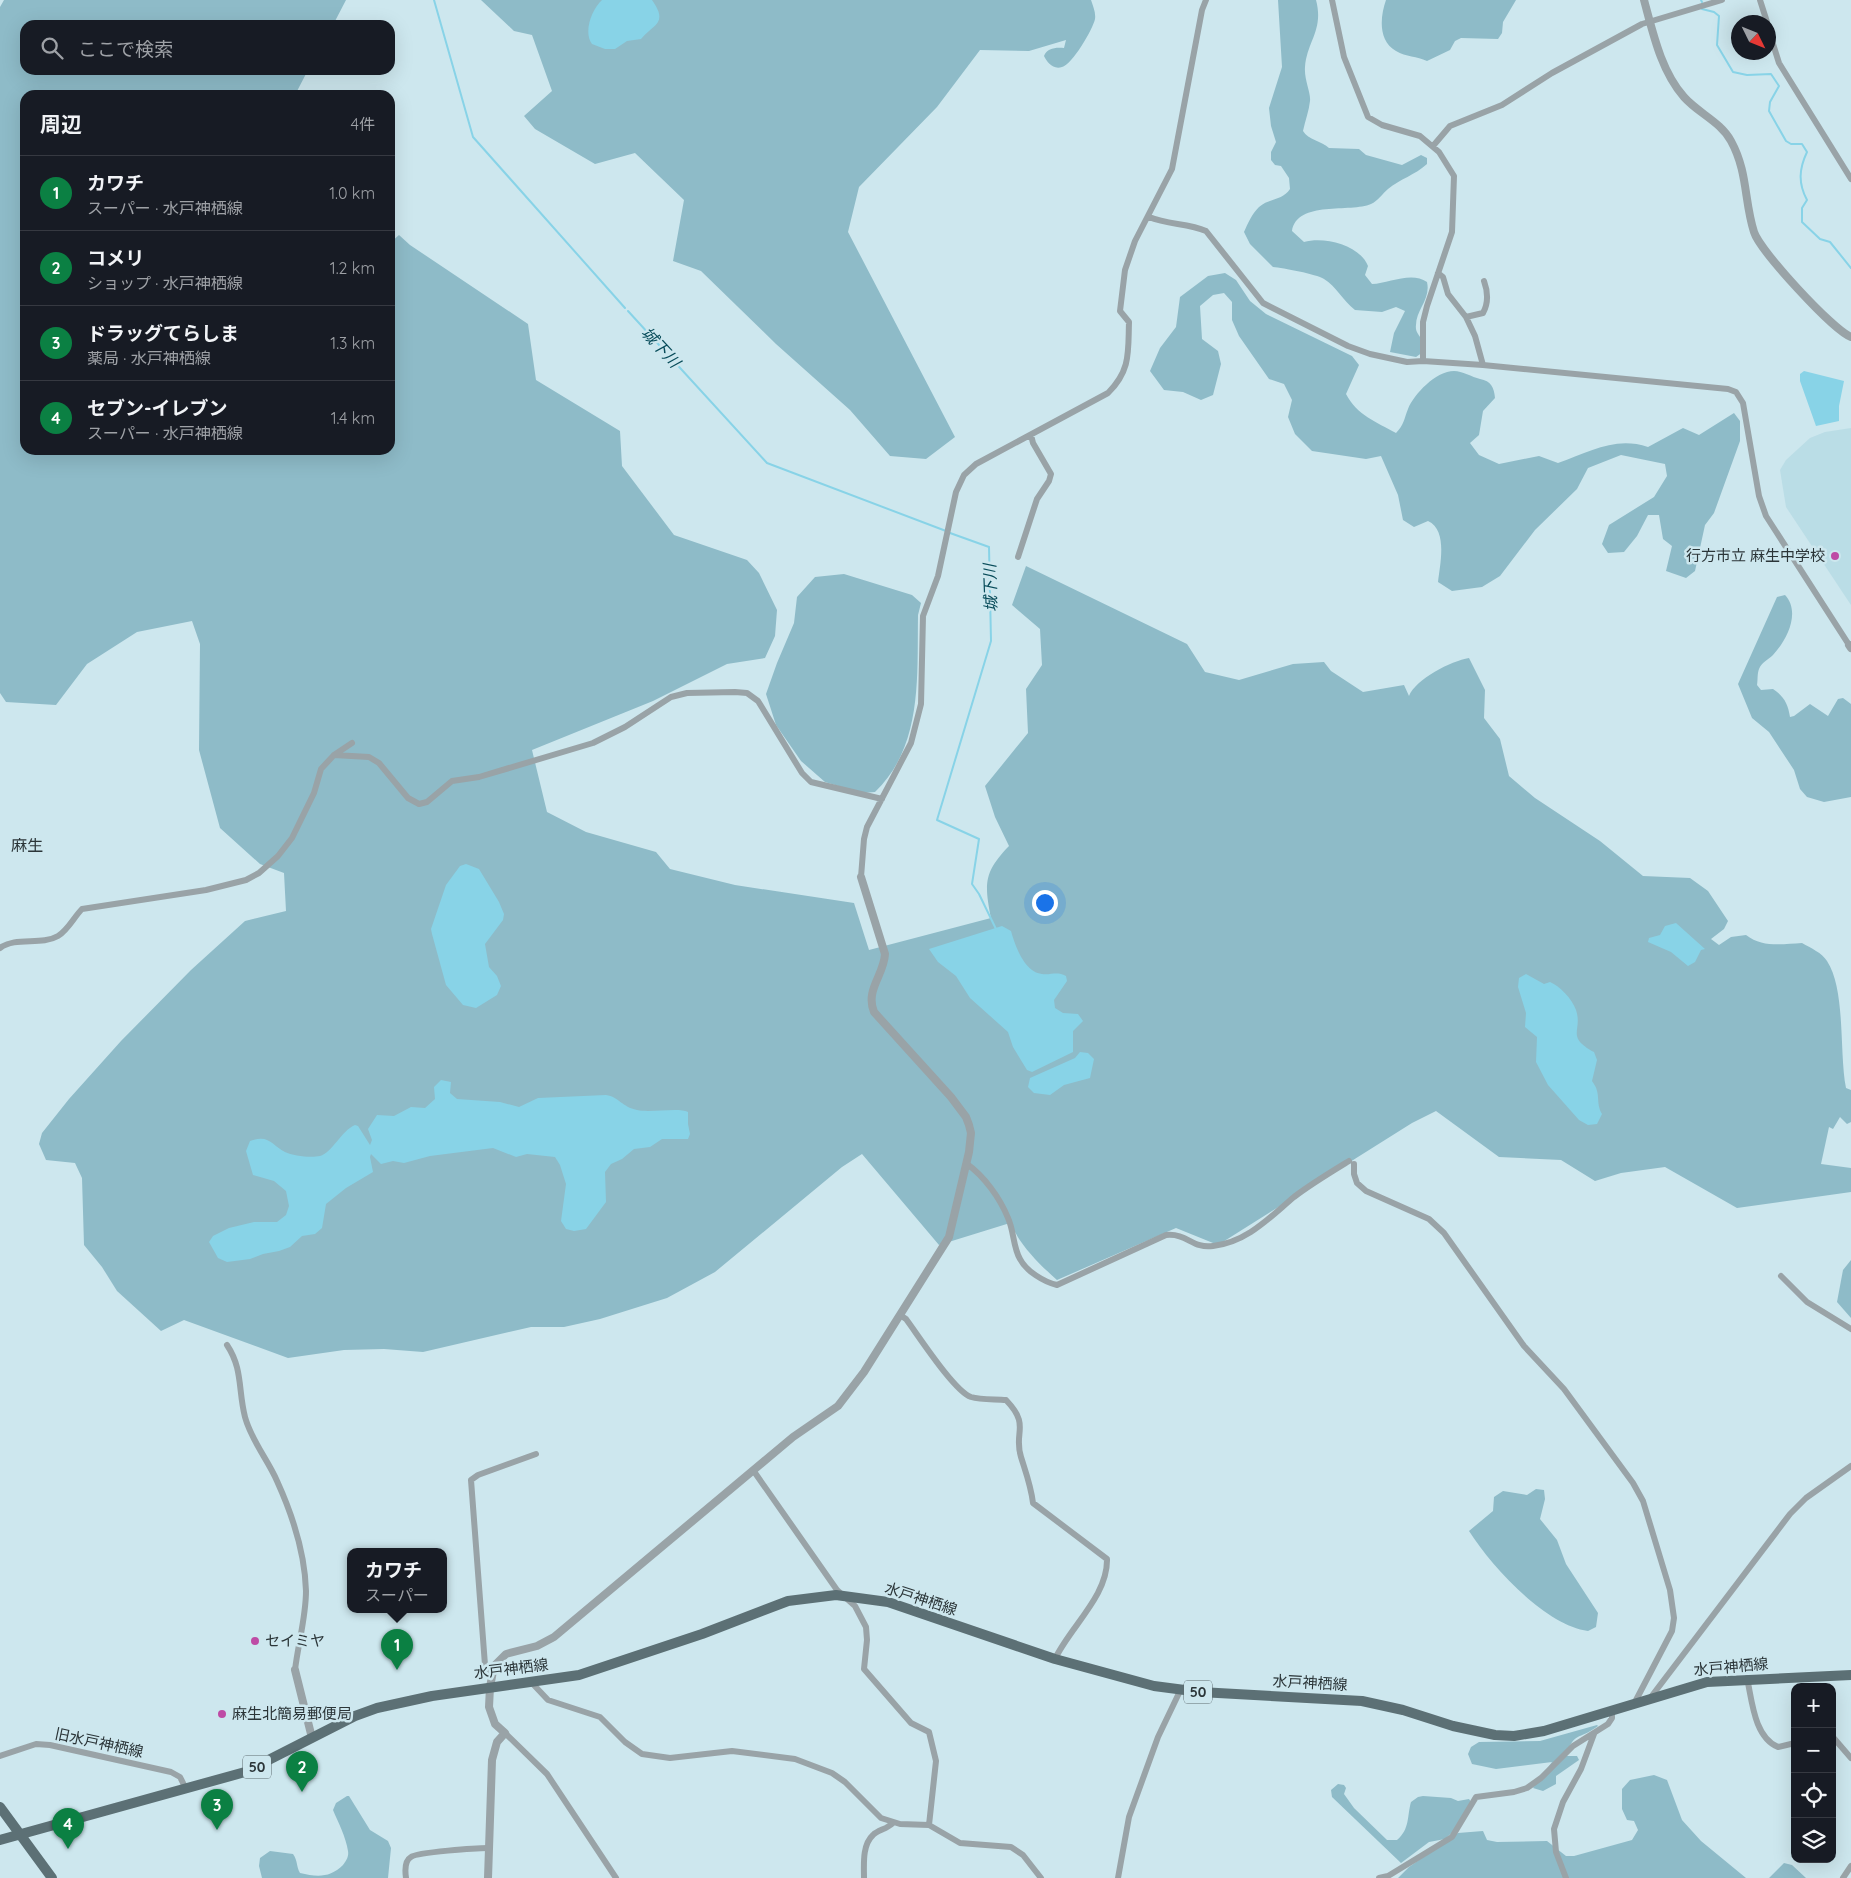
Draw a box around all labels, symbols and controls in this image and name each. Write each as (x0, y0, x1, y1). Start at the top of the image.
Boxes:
north arrow (1731, 15, 1776, 60)
search box (20, 20, 395, 75)
icon: search (38, 34, 66, 62)
text: ここで検索 (78, 37, 173, 61)
text: 周辺 (40, 111, 82, 137)
text: 4件 (351, 114, 375, 134)
text: カワチ (87, 171, 144, 195)
text: 1 (53, 183, 59, 203)
text: 1.0 km (329, 183, 375, 203)
text: スーパー · 水戸神栖線 (87, 198, 243, 218)
text: コメリ (87, 246, 144, 270)
text: 2 (51, 258, 61, 278)
text: 1.2 km (330, 258, 375, 278)
text: ショップ · 水戸神栖線 (87, 273, 243, 293)
text: ドラッグてらしま (87, 321, 239, 345)
water label: 城下川 (637, 323, 686, 373)
text: 3 (52, 333, 60, 353)
text: 1.3 km (330, 333, 375, 353)
text: 薬局 · 水戸神栖線 (87, 348, 211, 368)
text: セブン-イレブン (87, 396, 228, 420)
text: 4 (51, 408, 61, 428)
text: 1.4 km (331, 408, 375, 428)
text: スーパー · 水戸神栖線 (87, 423, 243, 443)
place label: 行方市立 麻生中学校 (1686, 546, 1825, 565)
marker: 行方市立 麻生中学校 (1829, 550, 1841, 562)
water label: 城下川 (979, 562, 1001, 612)
district label: 麻生 (11, 835, 43, 855)
your location (1032, 890, 1058, 916)
popup (347, 1548, 447, 1613)
text: カワチ (365, 1558, 422, 1582)
street label: 水戸神栖線 (883, 1578, 960, 1619)
text: スーパー (365, 1585, 429, 1605)
pin: 1 (381, 1629, 413, 1670)
place label: セイミヤ (265, 1631, 325, 1650)
marker: セイミヤ (249, 1635, 261, 1647)
street label: 水戸神栖線 (1693, 1654, 1769, 1679)
street label: 水戸神栖線 (473, 1655, 549, 1683)
street label: 水戸神栖線 (1272, 1671, 1348, 1694)
road number: 50 (1184, 1680, 1212, 1704)
map controls (1791, 1683, 1836, 1863)
button: + (1791, 1683, 1836, 1728)
place label: 麻生北簡易郵便局 (232, 1704, 352, 1723)
marker: 麻生北簡易郵便局 (216, 1708, 228, 1720)
street label: 旧水戸神栖線 (53, 1724, 145, 1761)
button: − (1791, 1728, 1836, 1773)
pin: 2 (286, 1751, 318, 1792)
road number: 50 (243, 1755, 271, 1778)
button: locate (1791, 1773, 1836, 1818)
pin: 3 (201, 1789, 233, 1830)
pin: 4 (52, 1808, 84, 1849)
button: layers (1791, 1818, 1836, 1863)

